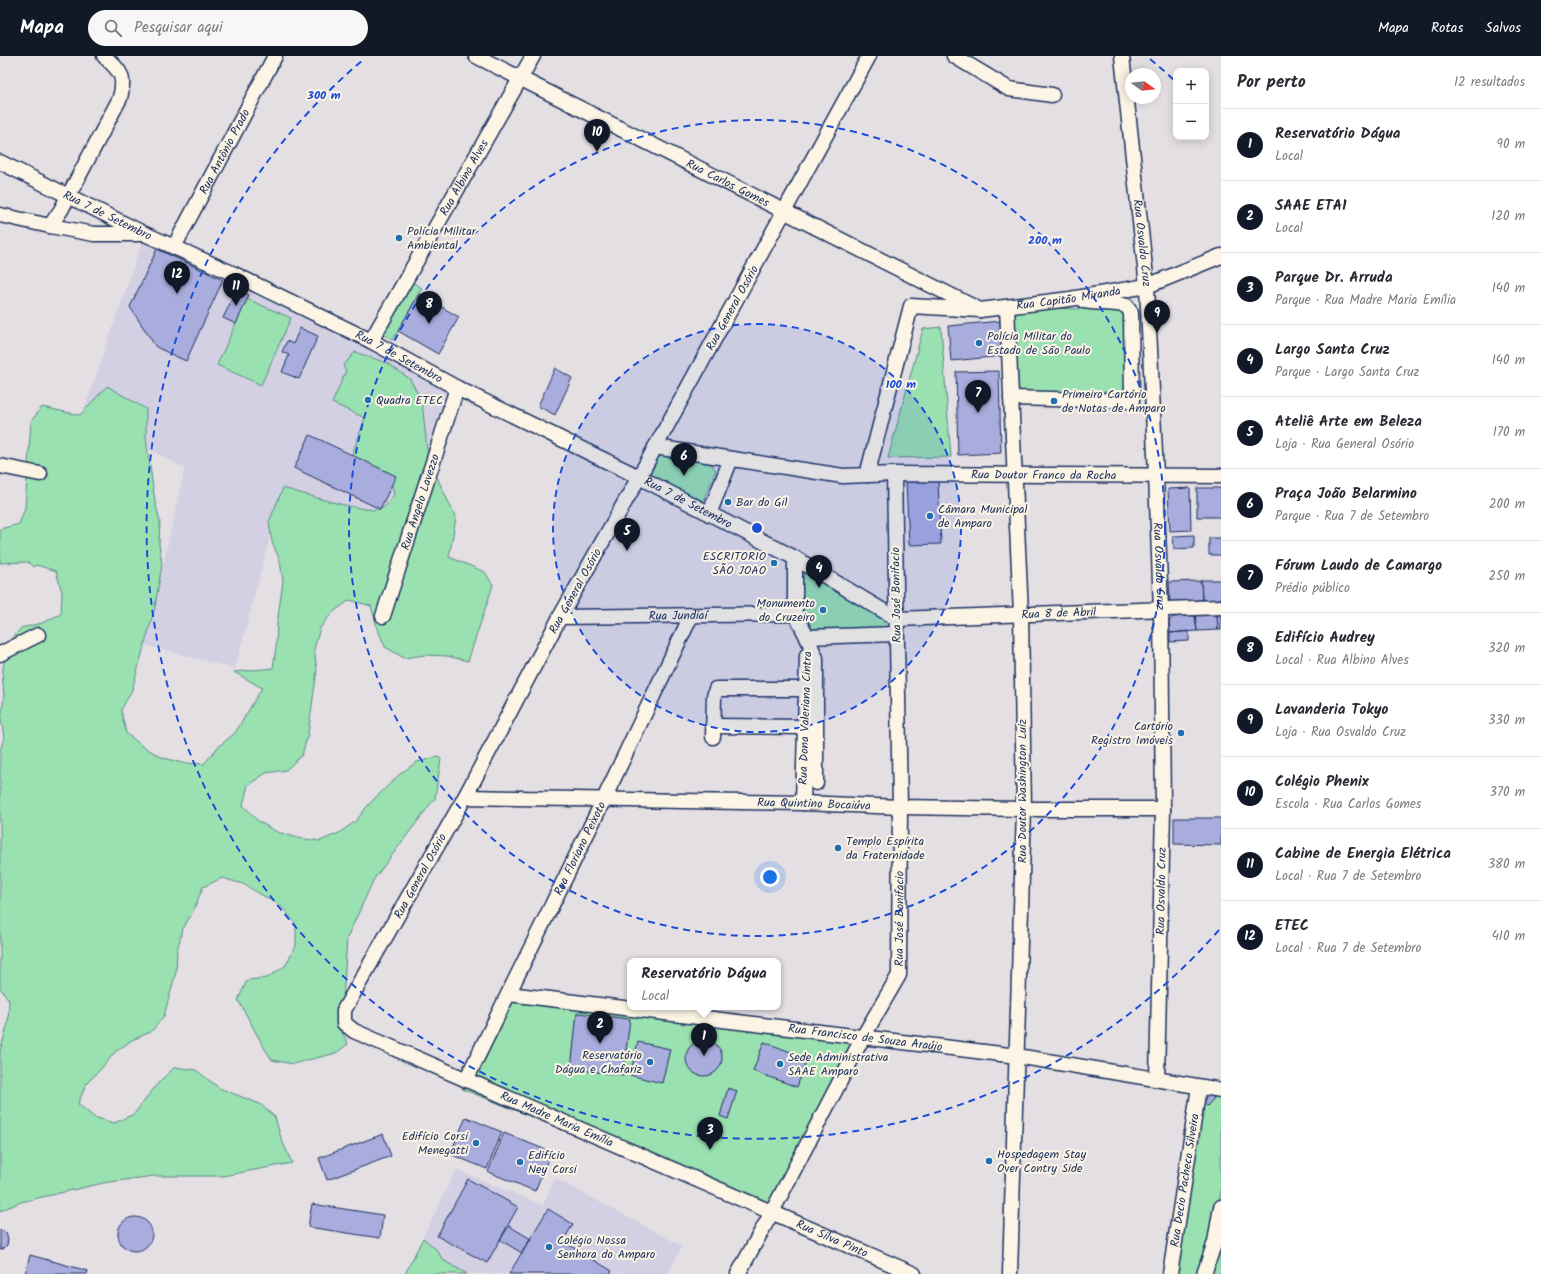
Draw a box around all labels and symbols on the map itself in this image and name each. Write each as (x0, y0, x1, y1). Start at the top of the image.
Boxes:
north arrow (1125, 68, 1161, 104)
text: 300 m (306, 86, 341, 105)
street label: Rua Antônio Prado (195, 106, 255, 198)
pin: 10 (584, 119, 610, 152)
street label: Rua Albino Alves (435, 136, 494, 220)
street label: Rua Carlos Gomes (683, 154, 773, 212)
street label: Rua 7 de Setembro (60, 186, 155, 246)
street label: Rua Osvaldo Cruz (1128, 198, 1156, 288)
place label: Polícia Militar Ambiental (407, 222, 477, 255)
text: 200 m (1028, 231, 1062, 250)
marker: Polícia Militar Ambiental (394, 233, 404, 243)
pin: 12 (164, 261, 190, 294)
street label: Rua General Osório (701, 262, 764, 355)
pin: 11 (223, 273, 249, 306)
street label: Rua Capitão Miranda (1015, 282, 1123, 315)
pin: 8 (416, 291, 442, 324)
pin: 9 (1144, 300, 1170, 333)
street label: Rua 7 de Setembro (352, 326, 446, 388)
place label: Polícia Militar do Estado de São Paulo (987, 327, 1090, 360)
marker: Polícia Militar do Estado de São Paulo (974, 338, 984, 348)
text: 100 m (886, 375, 916, 394)
pin: 7 (965, 380, 991, 413)
place label: Primeiro Cartório de Notas de Amparo (1062, 385, 1166, 418)
place label: Quadra ETEC (376, 391, 443, 410)
marker: Quadra ETEC (363, 395, 373, 405)
marker: Primeiro Cartório de Notas de Amparo (1049, 396, 1059, 406)
pin: 6 (671, 443, 697, 476)
street label: Rua Ângelo Lavezzo (396, 452, 445, 552)
street label: Rua Doutor Franco da Rocha (971, 465, 1117, 485)
street label: Rua 7 de Setembro (641, 472, 735, 534)
place label: Bar do Gil (736, 493, 787, 512)
marker: Bar do Gil (723, 497, 733, 507)
place label: Câmara Municipal de Amparo (938, 500, 1027, 533)
marker: Câmara Municipal de Amparo (925, 511, 935, 521)
pin: 5 (614, 518, 640, 551)
centre of rings (750, 521, 764, 535)
street label: Rua Osvaldo Cruz (1148, 522, 1170, 611)
street label: Rua General Osório (544, 545, 607, 638)
place label: ESCRITORIO SÃO JOAO (703, 547, 767, 580)
street label: Rua José Bonifacio (886, 547, 907, 643)
pin: 4 (806, 555, 832, 588)
marker: ESCRITORIO SÃO JOAO (769, 558, 779, 568)
place label: Monumento do Cruzeiro (756, 594, 815, 627)
street label: Rua 8 de Abril (1021, 603, 1097, 624)
marker: Monumento do Cruzeiro (818, 605, 828, 615)
street label: Rua Jundiaí (649, 606, 709, 626)
street label: Rua Dona Valeriana Cintra (794, 651, 817, 785)
place label: Cartório Registro Imóveis (1091, 717, 1173, 750)
street label: Rua Doutor Washington Luiz (1013, 719, 1032, 863)
marker: Cartório Registro Imóveis (1176, 728, 1186, 738)
street label: Rua Quintino Bocaiúva (757, 793, 871, 816)
street label: Rua Floriano Peixoto (549, 798, 611, 899)
street label: Rua General Osório (389, 830, 452, 923)
place label: Templo Espírita da Fraternidade (846, 832, 925, 865)
marker: Templo Espírita da Fraternidade (833, 843, 843, 853)
street label: Rua Osvaldo Cruz (1151, 847, 1172, 935)
your location (760, 867, 780, 887)
street label: Rua José Bonifacio (890, 871, 910, 967)
pin: 2 (587, 1011, 613, 1044)
street label: Rua Francisco de Souza Araújo (787, 1019, 943, 1057)
pin: 1 (691, 1023, 717, 1056)
place label: Reservatório Dágua e Chafariz (555, 1046, 642, 1079)
place label: Sede Administrativa SAAE Amparo (788, 1048, 889, 1081)
marker: Reservatório Dágua e Chafariz (645, 1057, 655, 1067)
marker: Sede Administrativa SAAE Amparo (775, 1059, 785, 1069)
street label: Rua Madre Maria Emília (497, 1087, 617, 1153)
street label: Rua Decio Pacheco Silveira (1165, 1112, 1205, 1248)
pin: 3 (697, 1117, 723, 1150)
place label: Edifício Corsi Menegatti (402, 1127, 469, 1160)
marker: Edifício Corsi Menegatti (471, 1138, 481, 1148)
place label: Hospedagem Stay Over Contry Side (997, 1145, 1086, 1178)
place label: Edifício Ney Corsi (528, 1146, 578, 1179)
marker: Hospedagem Stay Over Contry Side (984, 1156, 994, 1166)
marker: Edifício Ney Corsi (515, 1157, 525, 1167)
street label: Rua Silva Pinto (793, 1215, 871, 1263)
place label: Colégio Nossa Senhora do Amparo (557, 1231, 655, 1264)
marker: Colégio Nossa Senhora do Amparo (544, 1242, 554, 1252)

